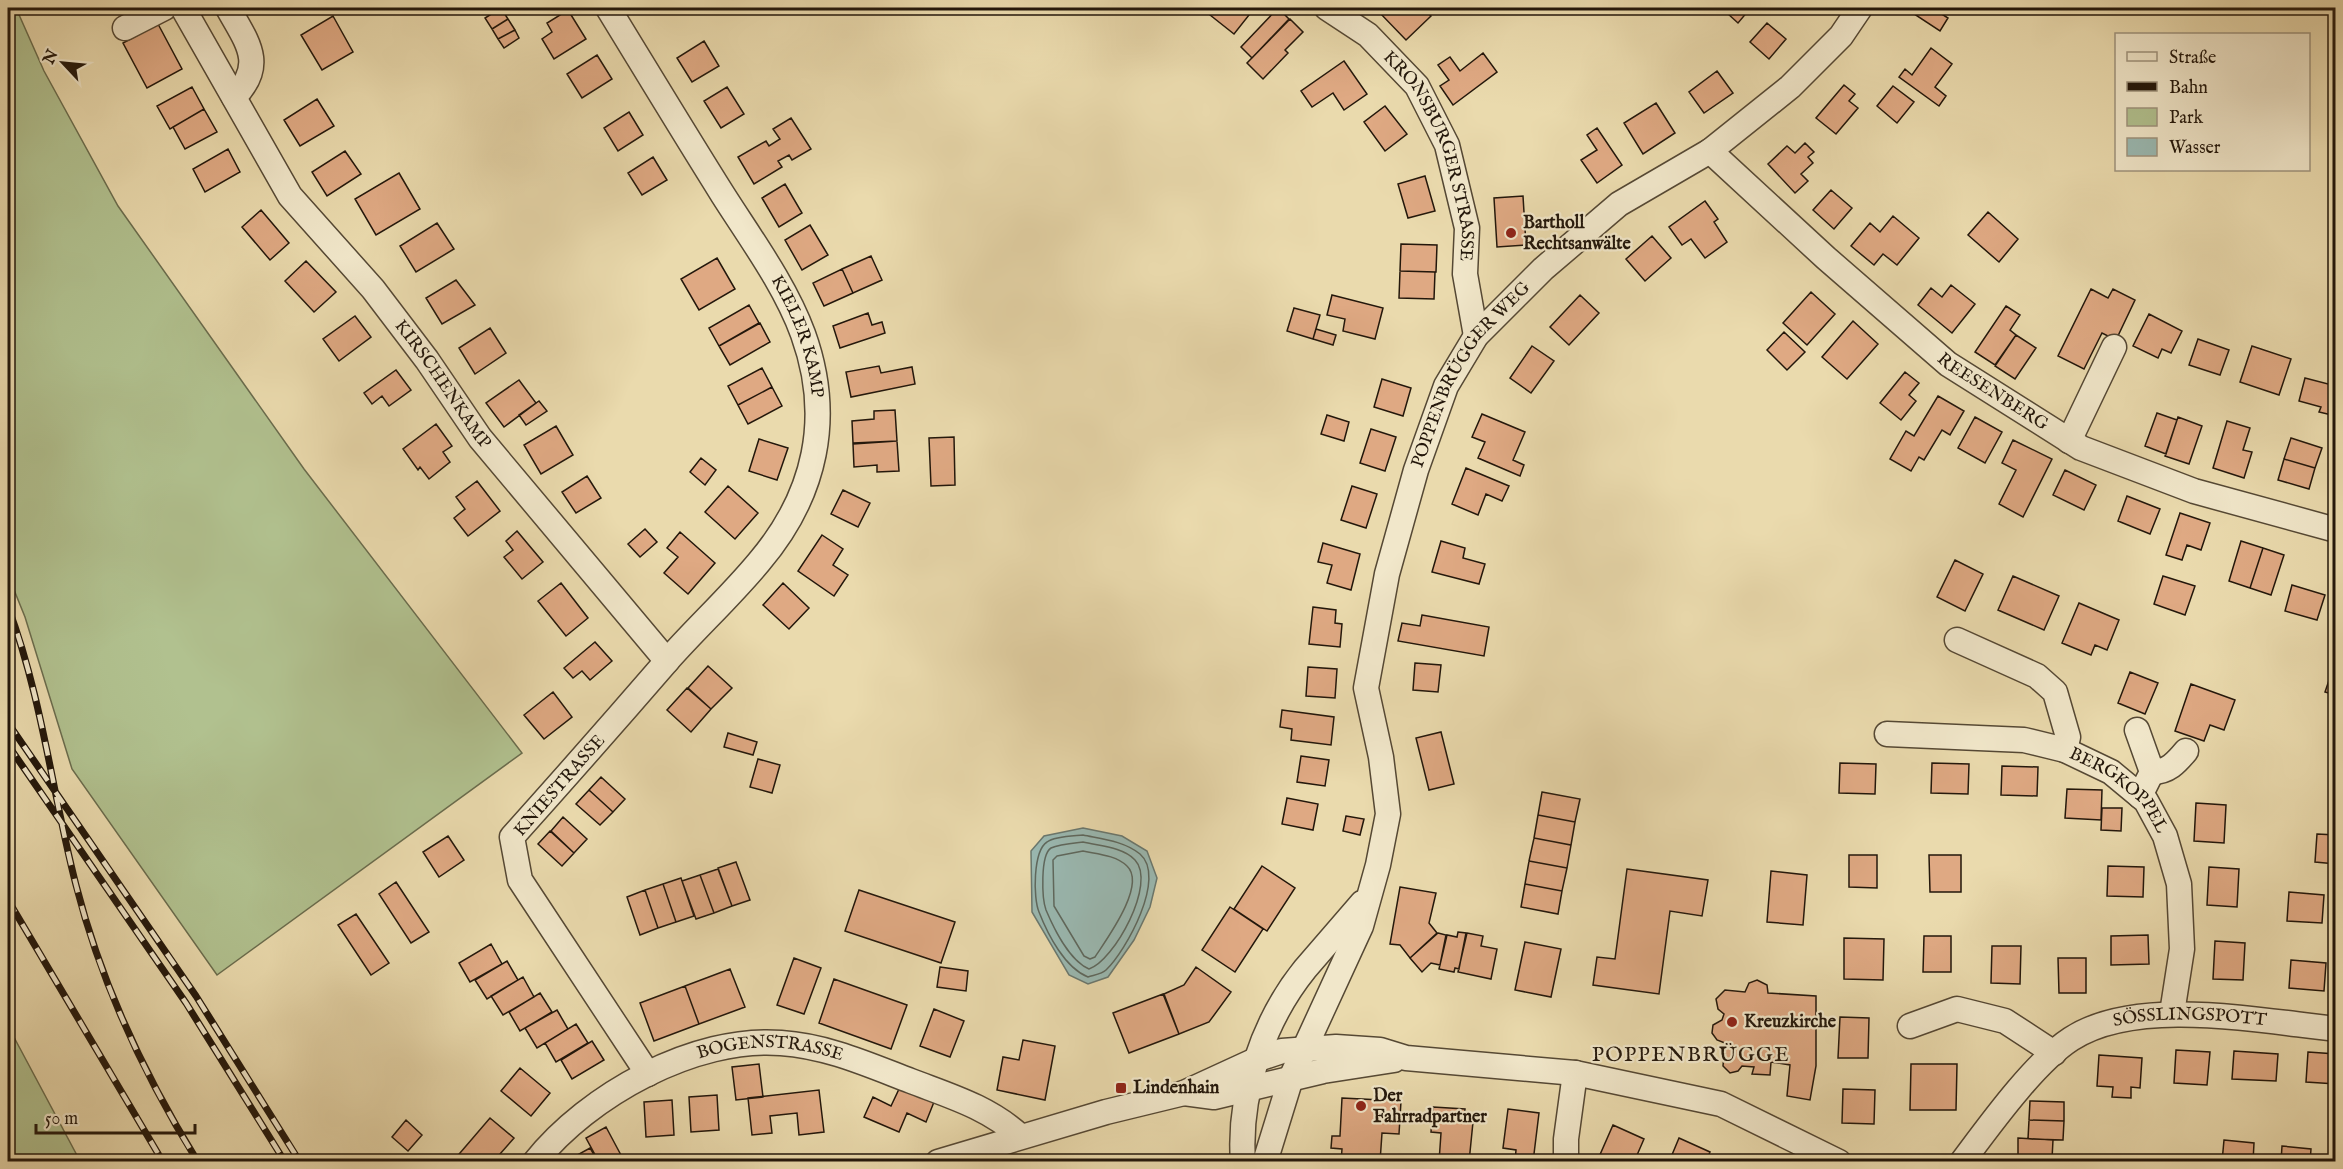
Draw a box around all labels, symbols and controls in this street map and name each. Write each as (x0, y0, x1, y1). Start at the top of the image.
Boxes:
north arrow (33, 33, 93, 93)
legend (2115, 33, 2310, 171)
street label: KRONSBURGER STRASSE (1378, 46, 1479, 262)
text: N (39, 47, 63, 69)
text: Straße (2169, 47, 2216, 70)
text: Bahn (2169, 77, 2208, 100)
text: Park (2169, 107, 2204, 130)
text: Wasser (2169, 137, 2221, 160)
place label: Bartholl Rechtsanwälte (1523, 212, 1631, 256)
marker: Bartholl Rechtsanwälte (1504, 226, 1518, 240)
street label: KIELER KAMP (765, 271, 828, 399)
street label: POPPENBRÜGGER WEG (1406, 276, 1536, 471)
street label: KIRSCHENKAMP (389, 315, 496, 454)
street label: REESENBERG (1932, 348, 2053, 436)
street label: KNIESTRASSE (509, 730, 611, 842)
street label: BERGKOPPEL (2065, 742, 2173, 837)
street label: SÖSSLINGSPOTT (2111, 1003, 2268, 1033)
place label: Kreuzkirche (1744, 1011, 1837, 1034)
marker: Kreuzkirche (1725, 1015, 1739, 1029)
street label: BOGENSTRASSE (694, 1031, 846, 1067)
district label: POPPENBRÜGGE (1592, 1042, 1790, 1069)
place label: Lindenhain (1133, 1077, 1220, 1100)
marker: Lindenhain (1114, 1081, 1128, 1095)
place label: Der Fahrradpartner (1373, 1085, 1487, 1129)
scale bar (36, 1097, 195, 1135)
marker: Der Fahrradpartner (1354, 1099, 1368, 1113)
text: 50 m (45, 1108, 78, 1131)

